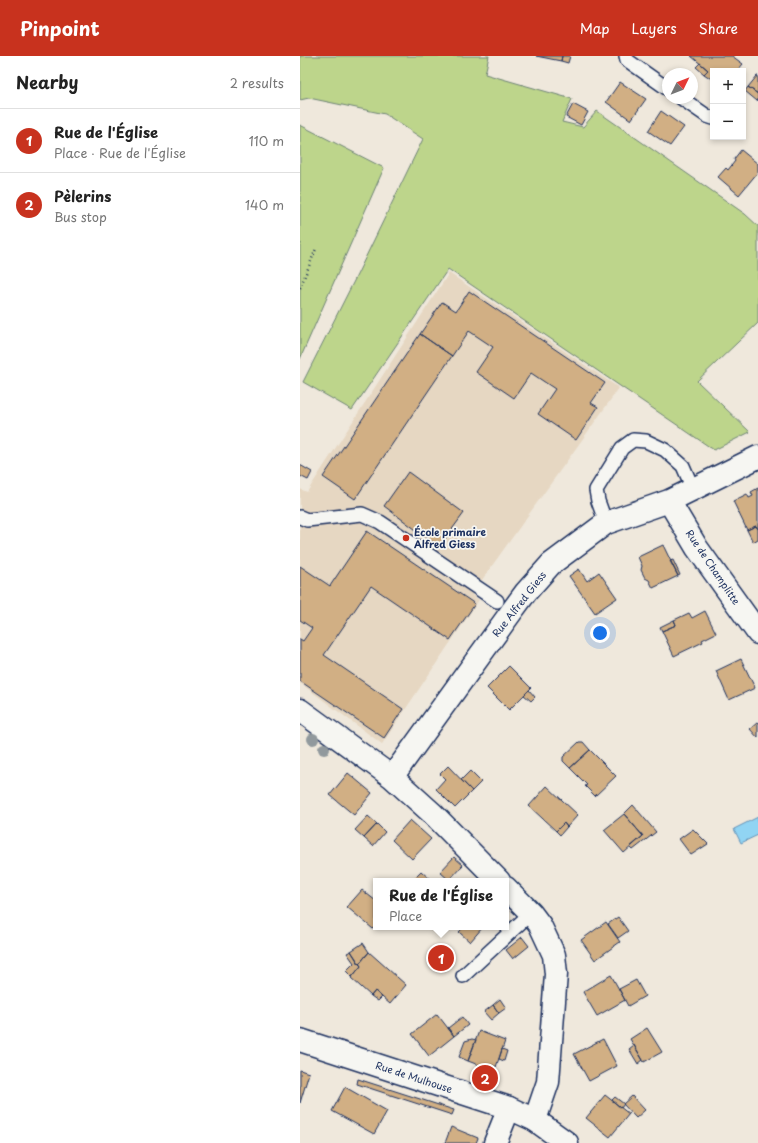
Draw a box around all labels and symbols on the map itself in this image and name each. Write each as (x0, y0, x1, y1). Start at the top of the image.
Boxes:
north arrow (662, 68, 698, 104)
place label: École primaire Alfred Giess (414, 524, 487, 551)
street label: Rue de Champlitte (683, 526, 744, 607)
marker: École primaire Alfred Giess (401, 533, 411, 543)
street label: Rue Alfred Giess (488, 567, 549, 640)
your location (590, 623, 610, 643)
pin: 1 (428, 943, 454, 973)
street label: Rue de Mulhouse (374, 1057, 455, 1096)
pin: 2 (472, 1063, 498, 1093)

